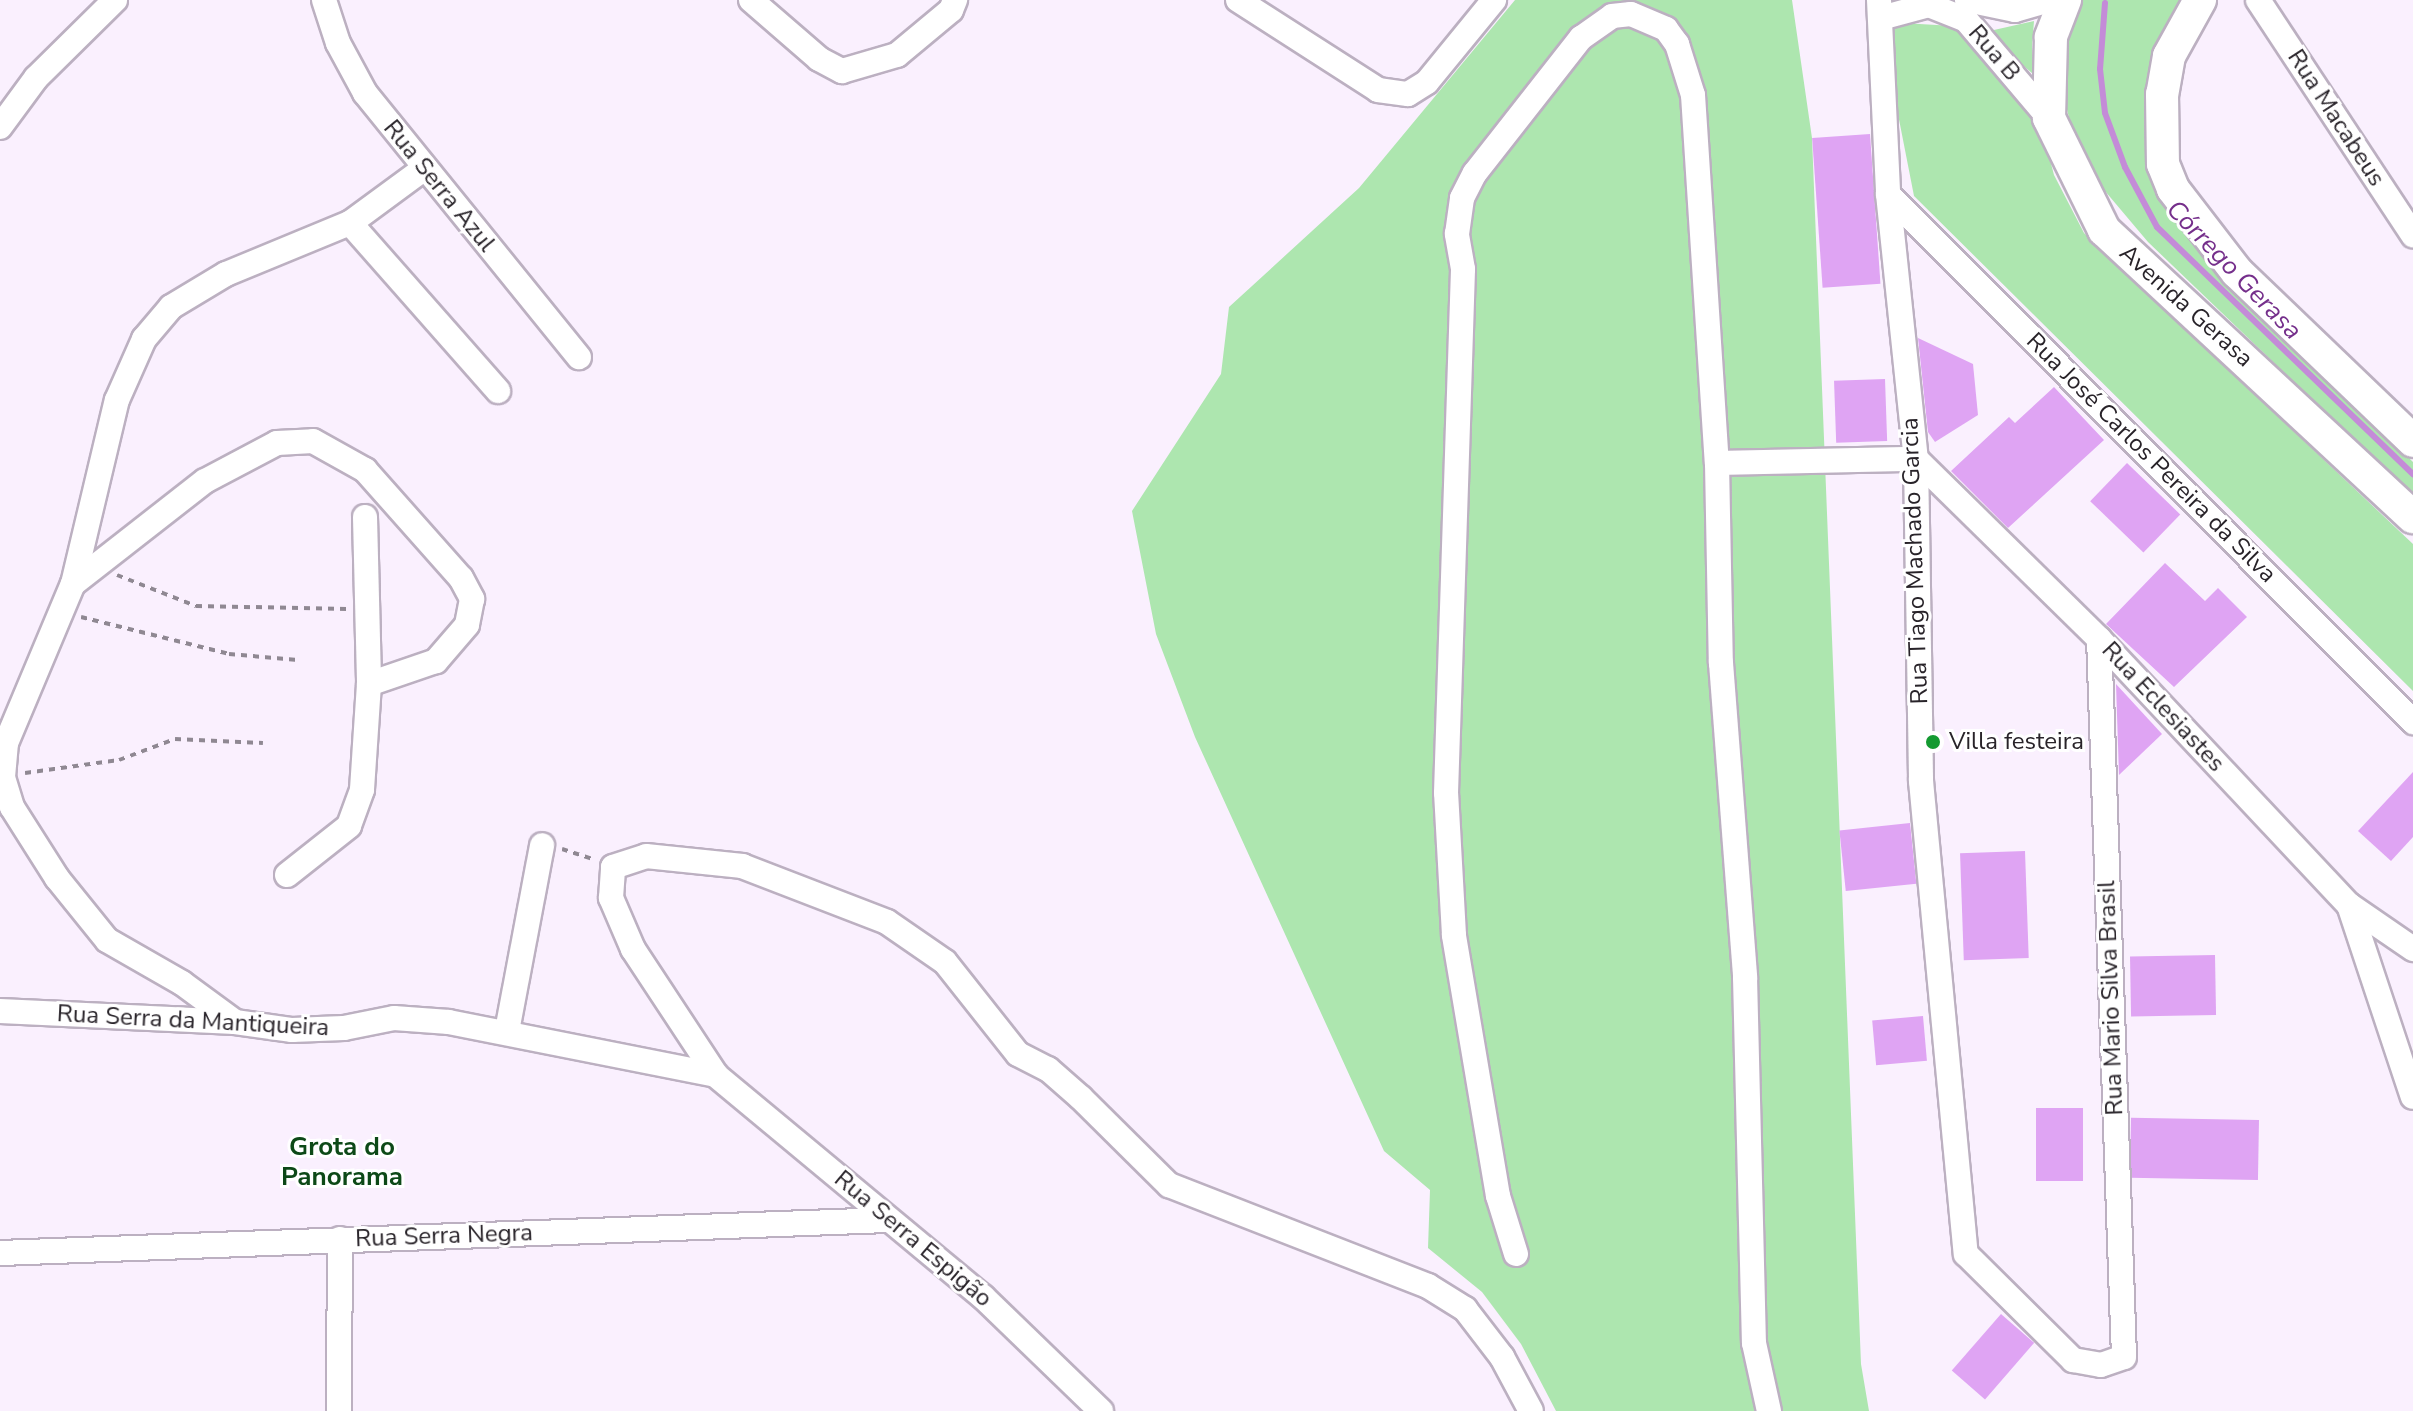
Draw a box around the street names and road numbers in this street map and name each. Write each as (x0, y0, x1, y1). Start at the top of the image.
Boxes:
street label: Rua B (1962, 19, 2026, 87)
street label: Rua Macabeus (2281, 44, 2391, 192)
street label: Rua Serra Azul (377, 114, 501, 258)
street label: Avenida Gerasa (2113, 239, 2259, 373)
street label: Rua José Carlos Pereira da Silva (2020, 327, 2282, 589)
street label: Rua Tiago Machado Garcia (1896, 417, 1934, 705)
street label: Rua Eclesiastes (2096, 636, 2230, 778)
street label: Rua Mario Silva Brasil (2093, 880, 2129, 1116)
street label: Rua Serra da Mantiqueira (56, 999, 330, 1043)
street label: Rua Serra Espigão (828, 1165, 998, 1313)
street label: Rua Serra Negra (355, 1219, 533, 1253)

